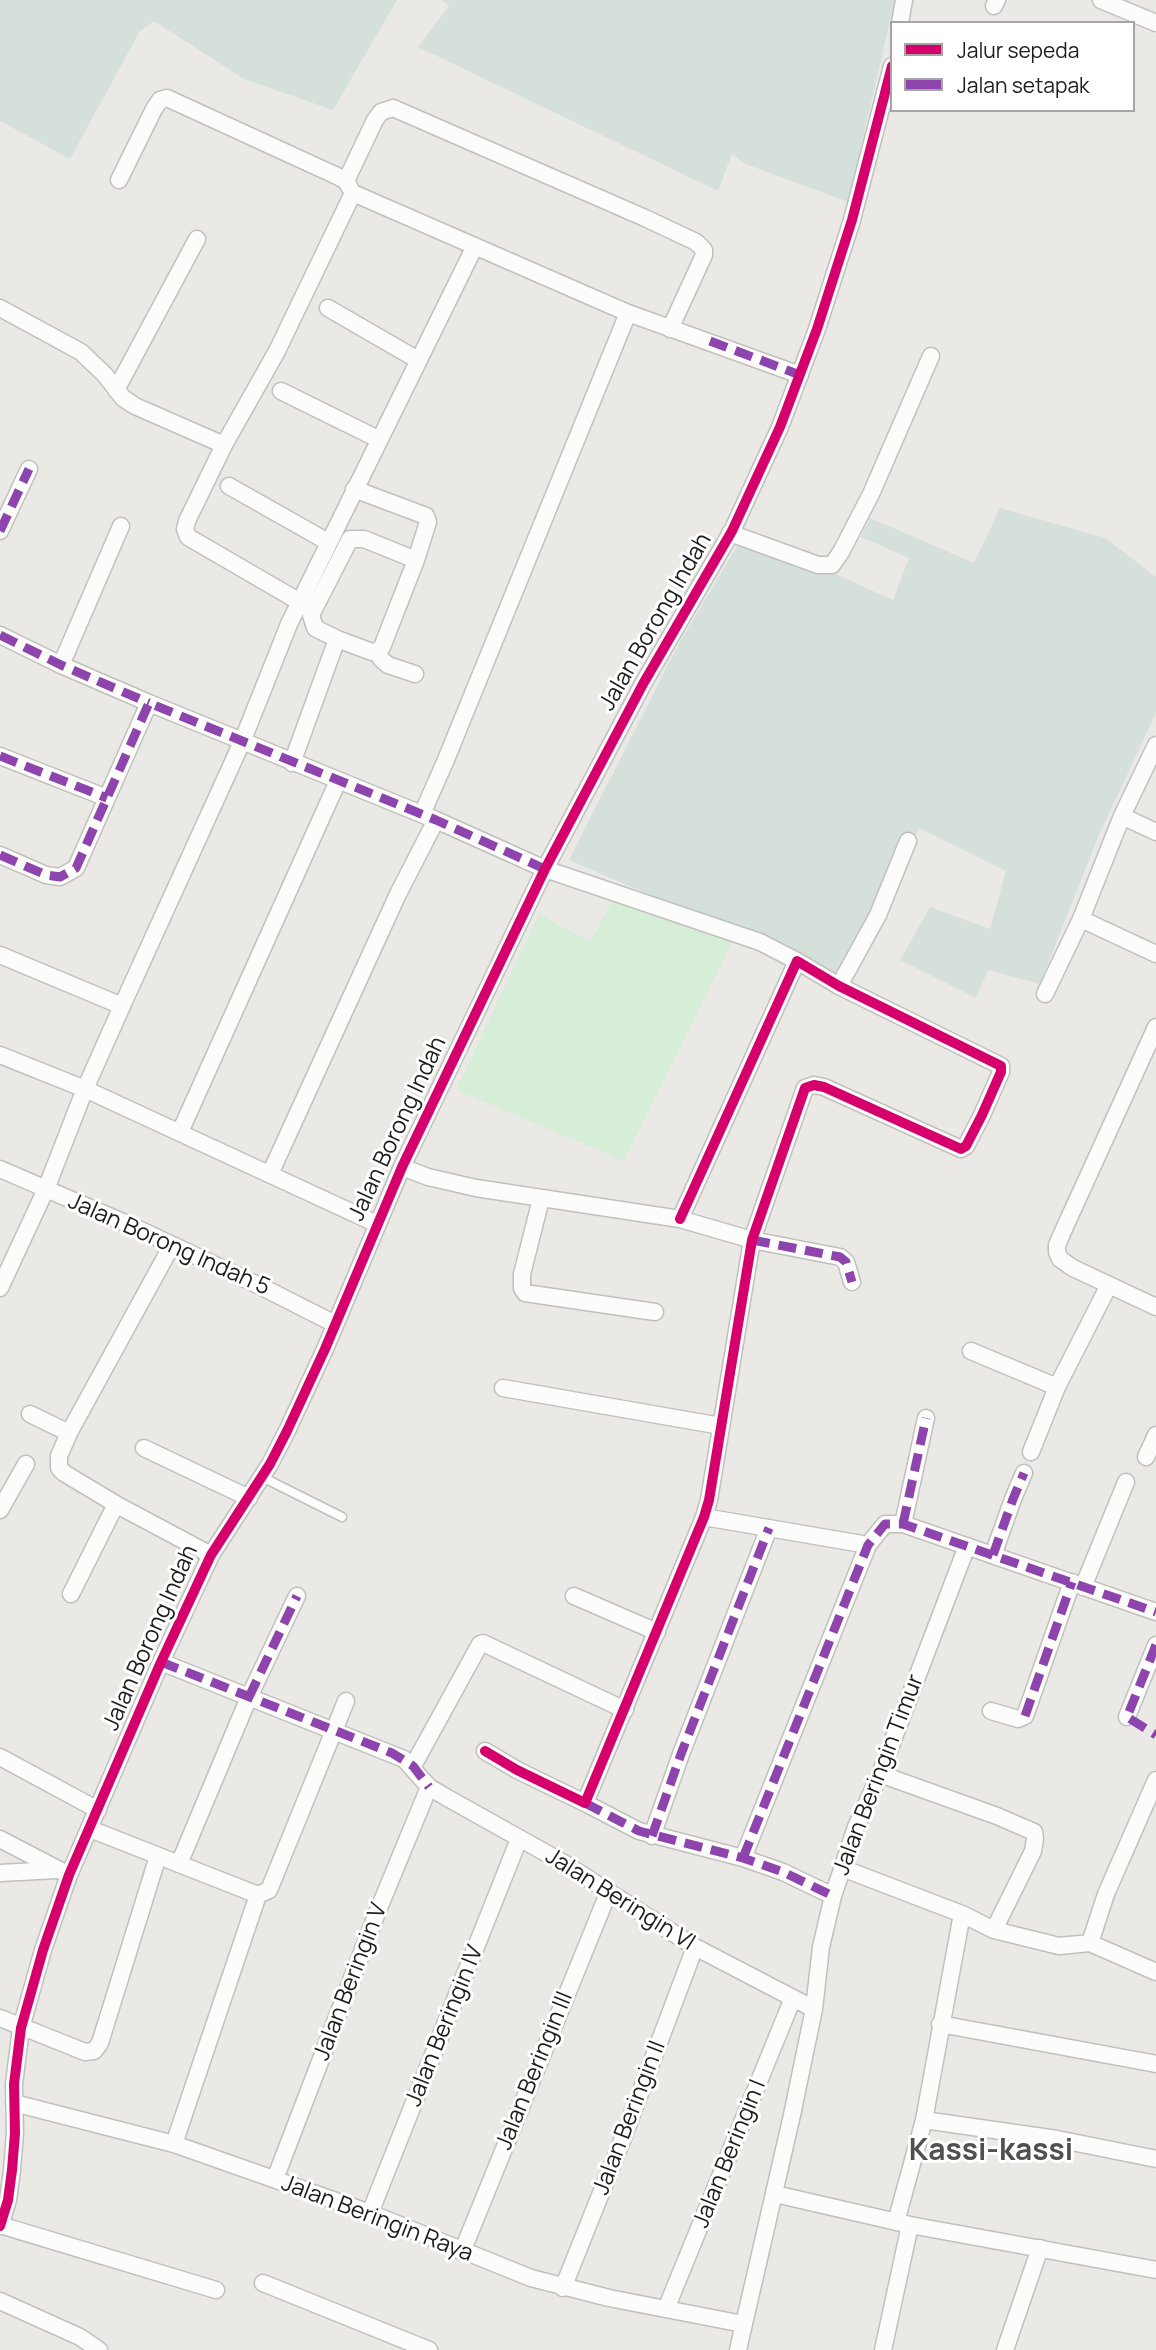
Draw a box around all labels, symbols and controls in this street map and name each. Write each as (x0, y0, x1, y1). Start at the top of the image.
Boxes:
legend (890, 21, 1135, 112)
text: Jalur sepeda (957, 36, 1079, 64)
text: Jalan setapak (957, 71, 1090, 99)
street label: Jalan Borong Indah (594, 528, 718, 716)
street label: Jalan Borong Indah (343, 1032, 453, 1226)
street label: Jalan Borong Indah 5 (64, 1188, 274, 1302)
street label: Jalan Borong Indah (98, 1541, 204, 1735)
street label: Jalan Beringin Timur (828, 1671, 930, 1879)
street label: Jalan Beringin VI (540, 1843, 700, 1957)
street label: Jalan Beringin V (308, 1900, 394, 2064)
street label: Jalan Beringin IV (400, 1941, 490, 2111)
street label: Jalan Beringin III (491, 1988, 579, 2154)
street label: Jalan Beringin II (588, 2037, 672, 2199)
street label: Jalan Beringin I (688, 2076, 772, 2232)
district label: Kassi-kassi (909, 2134, 1073, 2170)
street label: Jalan Beringin Raya (277, 2170, 477, 2268)

